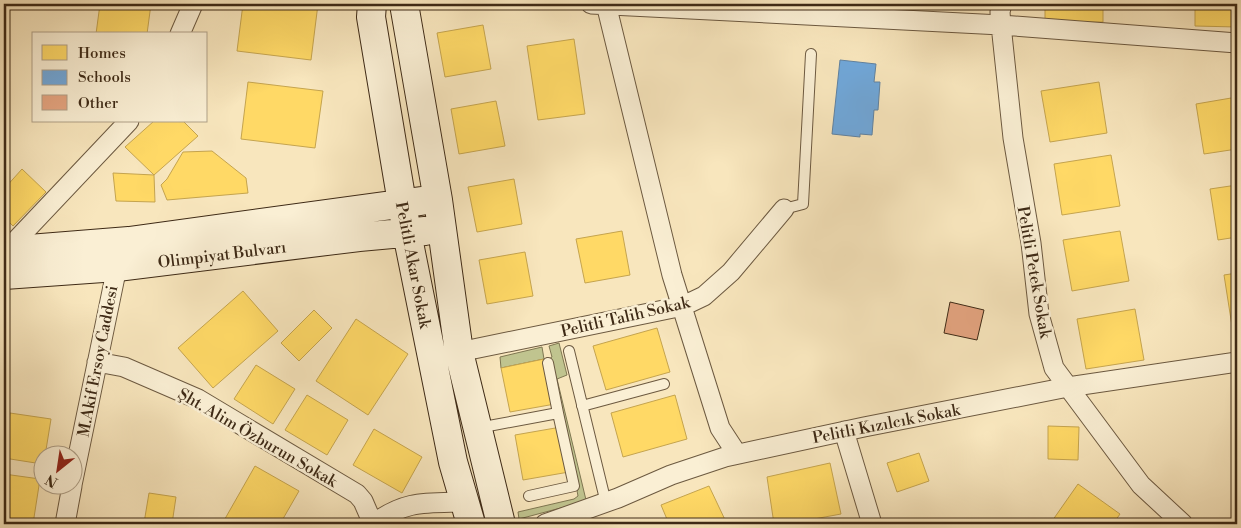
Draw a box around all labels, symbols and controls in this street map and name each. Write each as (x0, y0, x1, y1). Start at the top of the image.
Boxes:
legend (32, 32, 208, 122)
text: Homes (78, 44, 126, 63)
text: Schools (78, 68, 131, 87)
text: Other (78, 94, 119, 113)
street label: Pelitli Akar Sokak (391, 200, 435, 332)
street label: Pelitli Petek Sokak (1013, 205, 1056, 341)
street label: Olimpiyat Bulvarı (157, 237, 287, 273)
street label: M.Akif Ersoy Caddesi (73, 284, 122, 439)
street label: Pelitli Talih Sokak (559, 292, 693, 342)
street label: Şht. Alim Özburun Sokak (174, 382, 343, 493)
street label: Pelitli Kızılcık Sokak (811, 400, 963, 448)
north arrow (32, 446, 82, 496)
text: N (43, 470, 61, 491)

